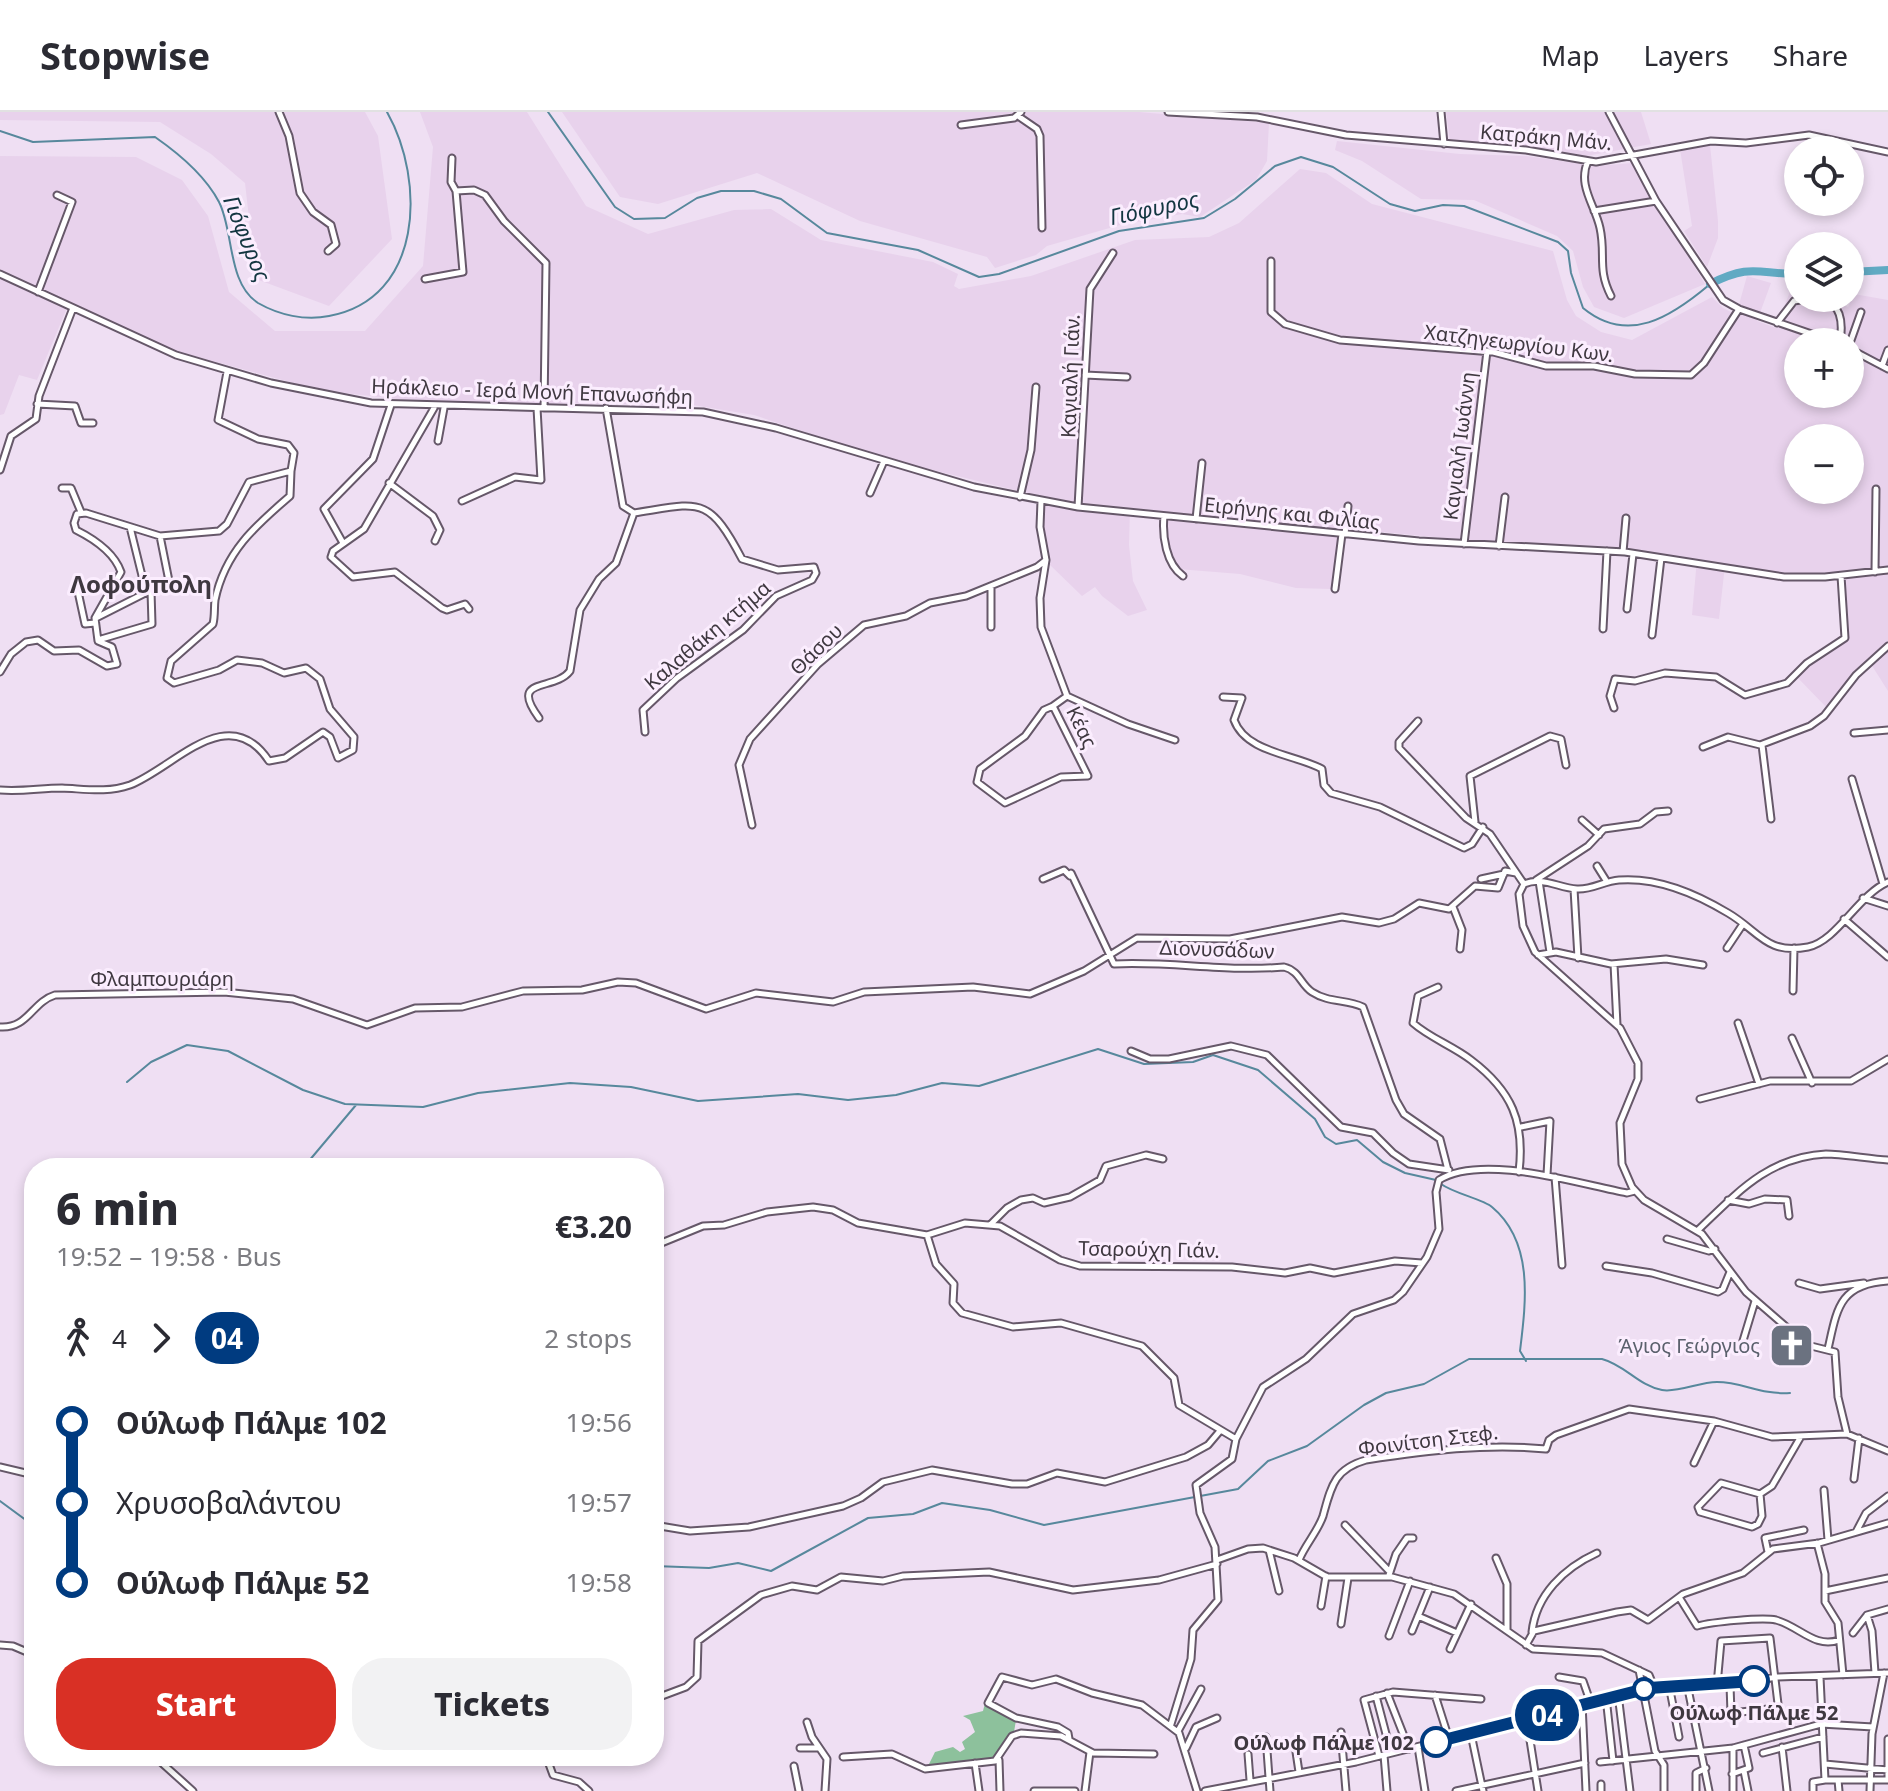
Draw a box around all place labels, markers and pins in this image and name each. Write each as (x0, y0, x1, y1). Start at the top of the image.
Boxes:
church icon: Άγιος Γεώργιος (1767, 1321, 1815, 1369)
place label: Άγιος Γεώργιος (1618, 1332, 1760, 1359)
marker: Ούλωφ Πάλμε 52 (1739, 1666, 1769, 1696)
unlabelled marker (1633, 1678, 1655, 1700)
place label: Ούλωφ Πάλμε 52 (1670, 1699, 1838, 1726)
marker: Ούλωφ Πάλμε 102 (1421, 1727, 1451, 1757)
place label: Ούλωφ Πάλμε 102 (1234, 1729, 1414, 1756)

